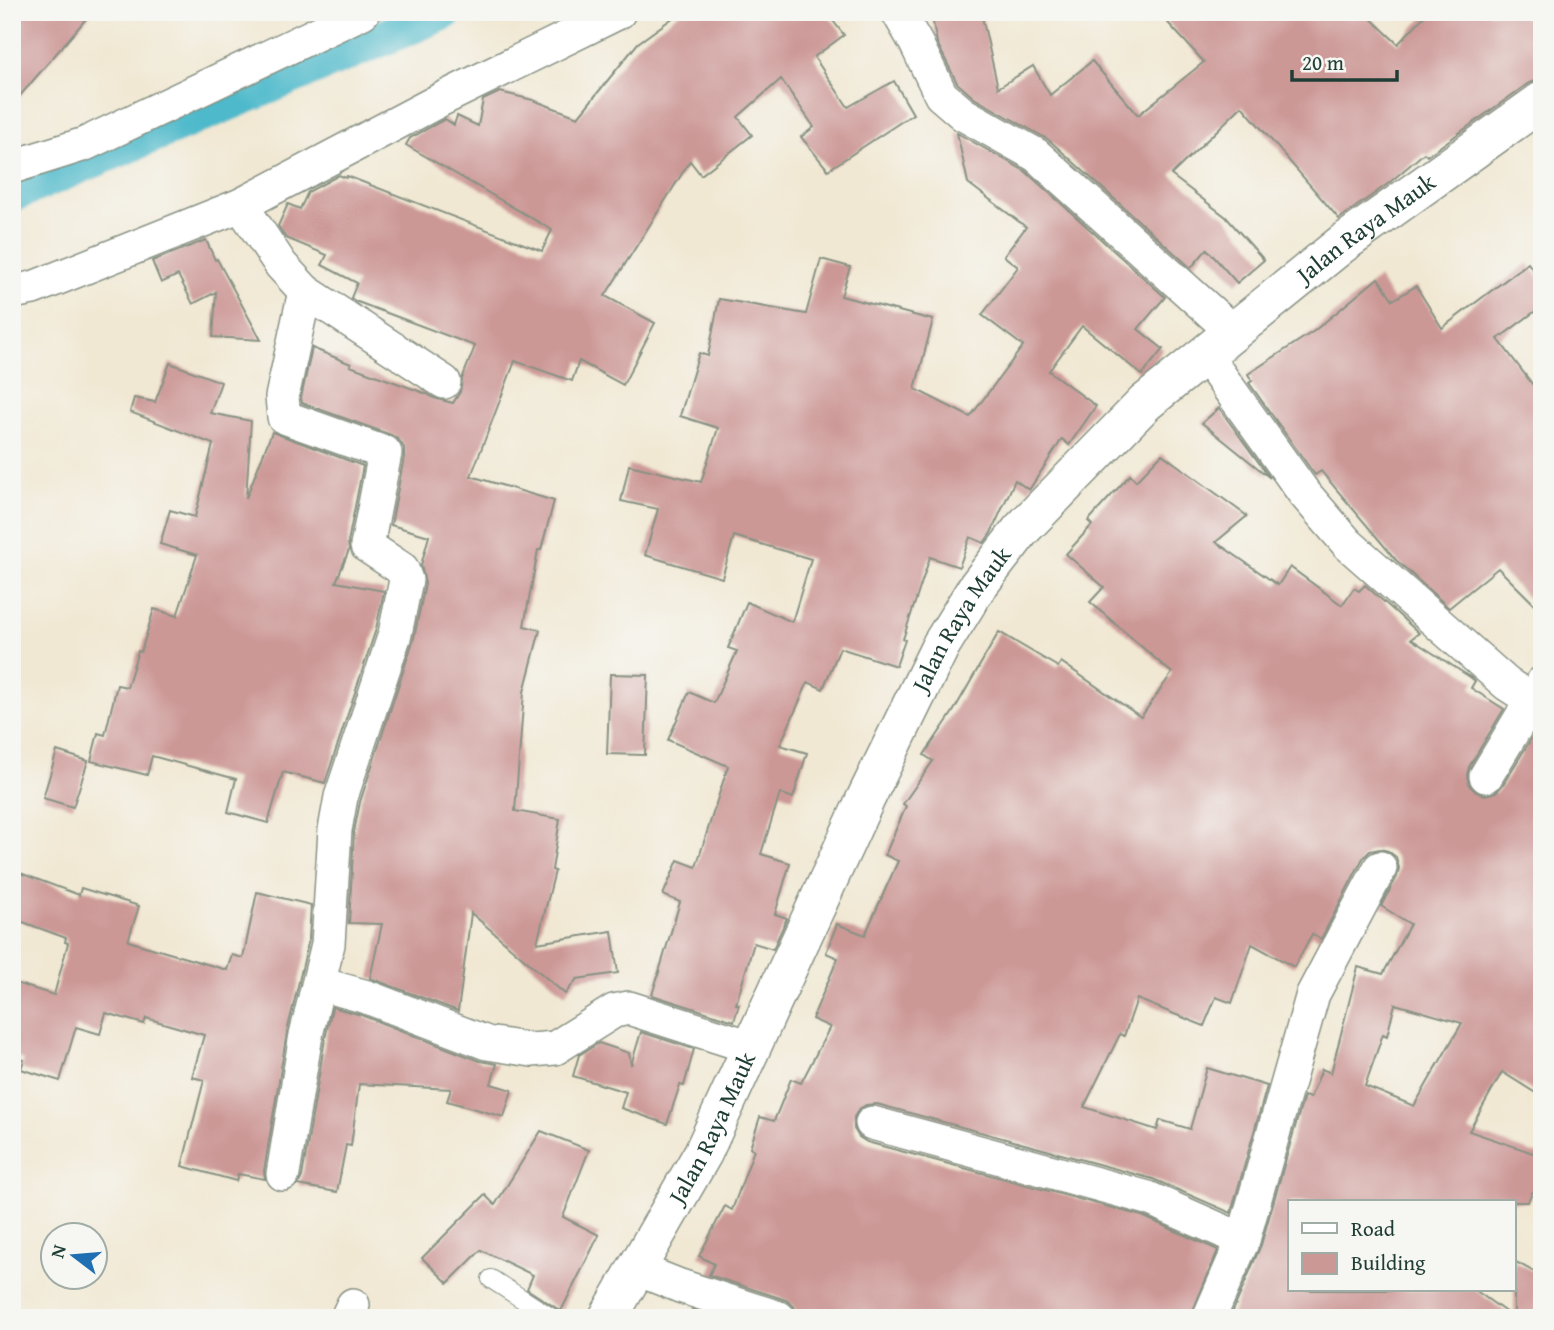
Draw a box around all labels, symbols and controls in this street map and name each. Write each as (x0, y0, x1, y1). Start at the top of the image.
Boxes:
scale bar (1292, 38, 1396, 82)
text: 20 m (1302, 47, 1344, 78)
street label: Jalan Raya Mauk (1286, 164, 1443, 293)
street label: Jalan Raya Mauk (901, 538, 1020, 700)
street label: Jalan Raya Mauk (658, 1045, 764, 1213)
legend (1288, 1200, 1516, 1292)
text: Road (1351, 1213, 1396, 1244)
north arrow (38, 1222, 108, 1292)
text: N (42, 1241, 73, 1261)
text: Building (1351, 1247, 1426, 1278)

